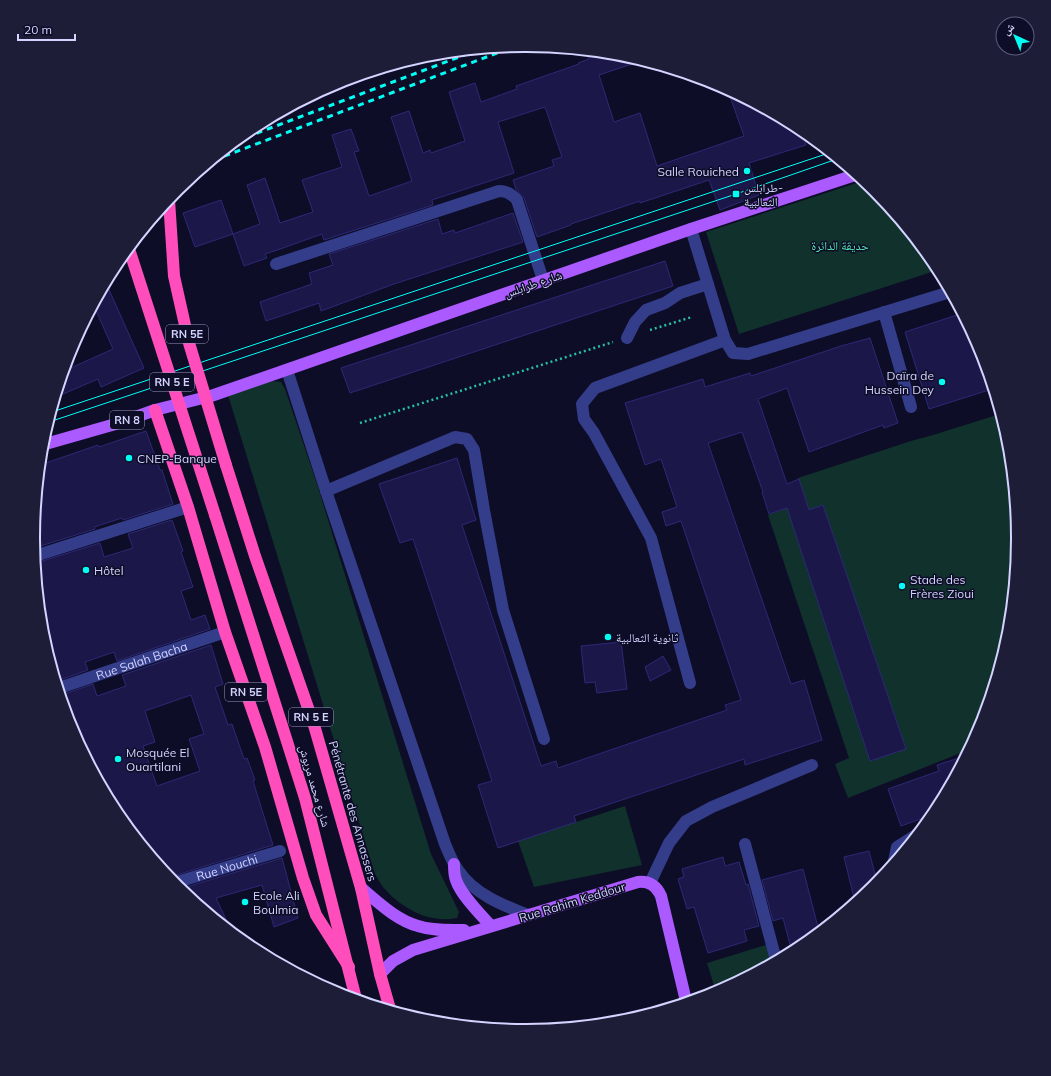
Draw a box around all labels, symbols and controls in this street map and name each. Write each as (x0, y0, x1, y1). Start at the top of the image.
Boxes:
scale bar (18, 16, 75, 42)
north arrow (995, 16, 1035, 56)
text: ش (999, 19, 1018, 39)
text: 20 m (24, 22, 52, 37)
place label: Salle Rouiched (657, 164, 739, 179)
marker: Salle Rouiched (742, 166, 752, 176)
place label: طرابلس- الثعالبية (744, 180, 783, 209)
marker: طرابلس- الثعالبية (731, 189, 741, 199)
park label: حديقة الدائرة (811, 238, 869, 253)
street label: شارع طرابلس (502, 267, 564, 302)
road number: RN 5E (166, 325, 208, 343)
place label: Daïra de Hussein Dey (865, 368, 935, 397)
road number: RN 5 E (150, 373, 194, 391)
marker: Daïra de Hussein Dey (937, 377, 947, 387)
road number: RN 8 (110, 411, 144, 429)
place label: CNEP-Banque (137, 451, 217, 466)
marker: CNEP-Banque (124, 453, 134, 463)
place label: Hôtel (94, 563, 124, 578)
marker: Hôtel (81, 565, 91, 575)
place label: Stade des Frères Zioui (910, 572, 974, 601)
marker: Stade des Frères Zioui (897, 581, 907, 591)
place label: ثانوية الثعالبية (616, 630, 679, 645)
marker: ثانوية الثعالبية (603, 632, 613, 642)
street label: Rue Salah Bacha (94, 638, 189, 683)
road number: RN 5E (225, 683, 267, 701)
road number: RN 5 E (289, 708, 333, 726)
street label: Pénétrante des Annassers (326, 739, 380, 883)
street label: شارع محمد مربوش (295, 743, 334, 829)
place label: Mosquée El Ouartilani (126, 745, 189, 774)
marker: Mosquée El Ouartilani (113, 754, 123, 764)
street label: Rue Nouchi (194, 851, 259, 883)
street label: Rue Rahim Keddour (517, 878, 628, 925)
place label: Ecole Ali Boulmia (253, 888, 300, 917)
marker: Ecole Ali Boulmia (240, 897, 250, 907)

